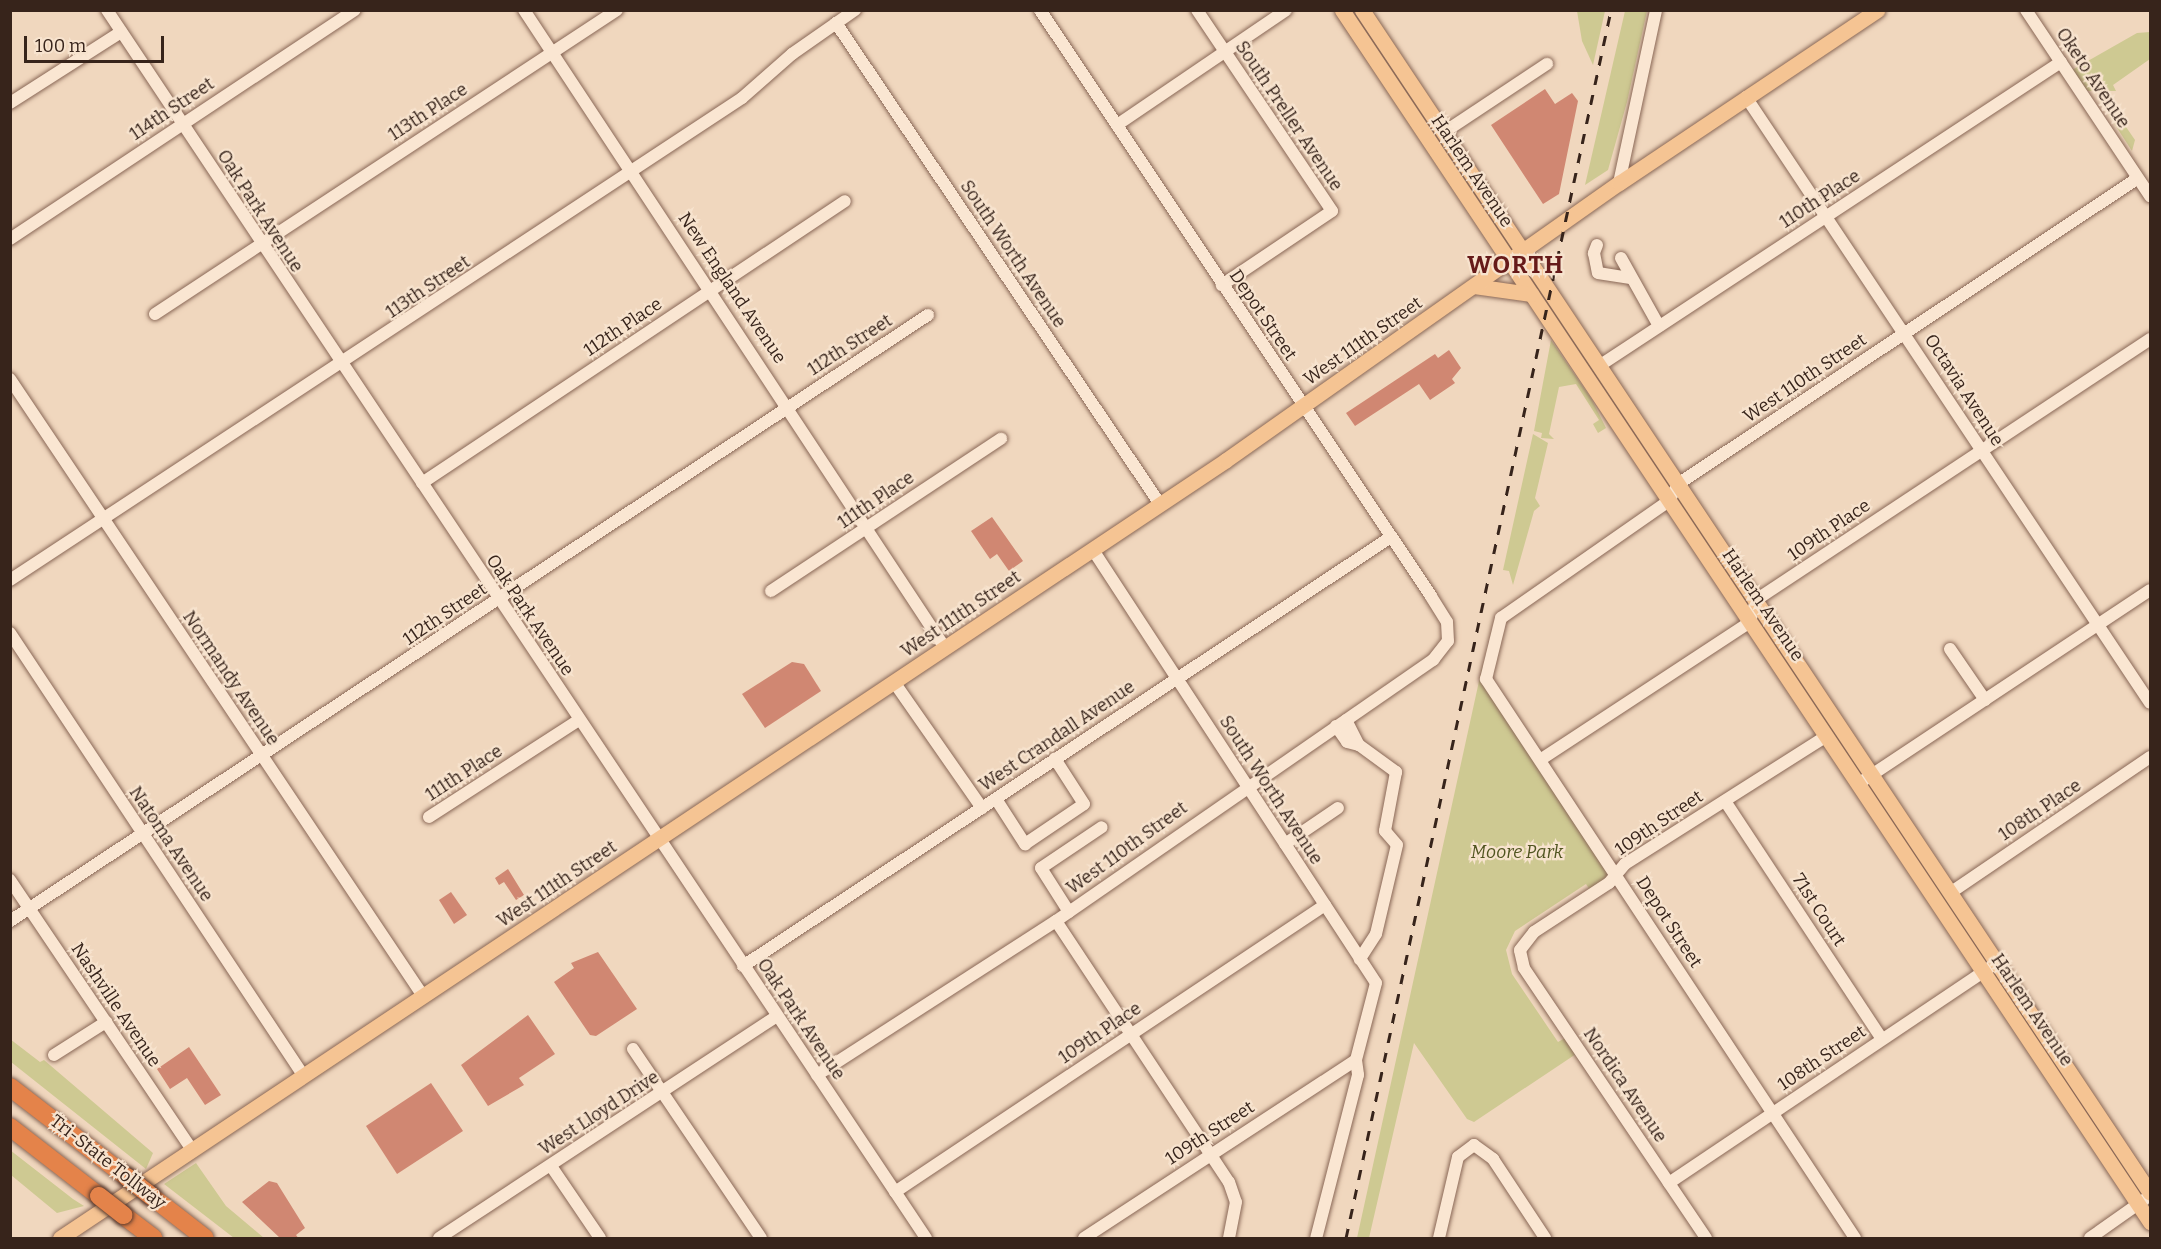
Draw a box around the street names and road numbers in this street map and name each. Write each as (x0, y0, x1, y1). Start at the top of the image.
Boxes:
street label: Oketo Avenue (2052, 24, 2134, 132)
street label: South Preller Avenue (1231, 37, 1347, 195)
street label: 114th Street (126, 73, 218, 145)
street label: 113th Place (384, 78, 472, 146)
street label: Harlem Avenue (1427, 111, 1517, 231)
street label: Oak Park Avenue (212, 146, 308, 276)
street label: 110th Place (1776, 165, 1864, 233)
street label: South Worth Avenue (956, 176, 1070, 332)
street label: New England Avenue (673, 208, 791, 368)
street label: 113th Street (382, 251, 474, 323)
street label: Depot Street (1225, 266, 1301, 364)
street label: West 111th Street (1300, 292, 1426, 390)
street label: 112th Place (580, 293, 666, 361)
street label: 112th Street (804, 310, 896, 380)
street label: West 110th Street (1739, 329, 1871, 427)
street label: Octavia Avenue (1920, 330, 2008, 450)
street label: 111th Place (834, 467, 918, 533)
street label: 109th Place (1784, 495, 1874, 565)
street label: Harlem Avenue (1718, 545, 1808, 665)
street label: Oak Park Avenue (481, 550, 579, 680)
street label: West 111th Street (897, 566, 1025, 662)
street label: 112th Street (399, 578, 491, 650)
street label: Normandy Avenue (178, 607, 284, 749)
street label: West Crandall Avenue (975, 676, 1139, 796)
street label: South Worth Avenue (1215, 712, 1327, 868)
street label: 111th Place (422, 740, 506, 806)
street label: 108th Place (1995, 775, 2085, 845)
street label: Natoma Avenue (124, 782, 218, 906)
street label: 109th Street (1611, 786, 1707, 860)
street label: West 110th Street (1062, 797, 1192, 899)
street label: West 111th Street (493, 836, 621, 932)
street label: 71st Court (1788, 870, 1850, 950)
street label: Depot Street (1631, 872, 1707, 972)
street label: Nashville Avenue (67, 939, 165, 1071)
street label: Harlem Avenue (1987, 950, 2077, 1070)
street label: Oak Park Avenue (752, 954, 850, 1084)
street label: 109th Place (1055, 998, 1145, 1068)
street label: 108th Street (1774, 1021, 1870, 1095)
street label: Nordica Avenue (1579, 1024, 1671, 1146)
street label: West Lloyd Drive (535, 1066, 663, 1160)
street label: 109th Street (1162, 1096, 1258, 1170)
street label: Tri-State Tollway (46, 1110, 170, 1214)

